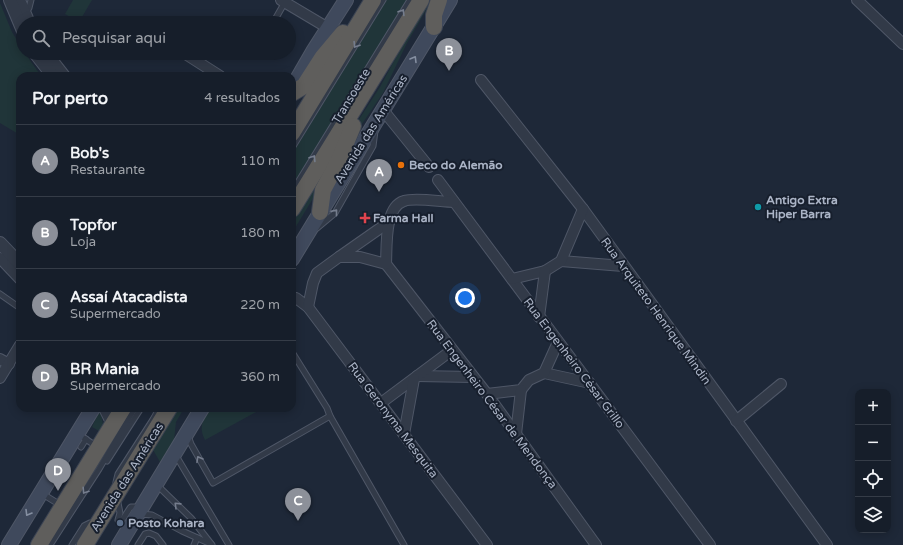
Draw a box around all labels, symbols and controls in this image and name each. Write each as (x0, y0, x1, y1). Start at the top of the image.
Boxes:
one-way arrow (398, 9, 405, 16)
search box (16, 16, 296, 60)
icon: search (30, 27, 52, 49)
text: Pesquisar aqui (62, 29, 166, 47)
pin: B (436, 38, 462, 71)
one-way arrow (353, 41, 360, 48)
one-way arrow (410, 56, 417, 63)
street label: Transoeste (329, 66, 373, 126)
street label: Avenida das Américas (332, 72, 410, 186)
text: Por perto (32, 88, 108, 109)
text: 4 resultados (204, 90, 280, 106)
text: Bob's (70, 144, 109, 162)
text: A (40, 153, 50, 169)
text: 110 m (240, 153, 280, 169)
one-way arrow (308, 155, 315, 162)
place label: Beco do Alemão (409, 158, 503, 172)
pin: A (366, 159, 392, 192)
marker: Beco do Alemão (396, 160, 406, 170)
text: Restaurante (70, 162, 145, 178)
place label: Antigo Extra Hiper Barra (766, 193, 838, 222)
marker: Antigo Extra Hiper Barra (753, 202, 763, 212)
one-way arrow (330, 209, 337, 217)
place label: Farma Hall (373, 211, 433, 225)
marker: Farma Hall (360, 213, 370, 223)
text: Topfor (70, 216, 117, 234)
text: B (40, 225, 50, 241)
text: 180 m (240, 225, 280, 241)
text: Loja (70, 234, 96, 250)
street label: Rua Arquiteto Henrique Mindin (598, 235, 714, 387)
text: Assaí Atacadista (70, 288, 188, 306)
your location (455, 288, 475, 308)
street label: Rua Engenheiro César Grillo (520, 295, 628, 431)
text: C (40, 297, 50, 313)
text: 220 m (240, 297, 280, 313)
text: Supermercado (70, 306, 161, 322)
street label: Rua Engenheiro César de Mendonça (424, 317, 560, 491)
street label: Rua Geronyma Mesquita (345, 359, 441, 481)
text: BR Mania (70, 360, 139, 378)
text: D (40, 369, 50, 385)
text: 360 m (240, 369, 280, 385)
text: Supermercado (70, 378, 161, 394)
map controls (855, 389, 891, 533)
button: + (855, 389, 891, 425)
street label: Avenida das Américas (88, 420, 166, 534)
button: − (855, 425, 891, 461)
one-way arrow (197, 456, 204, 463)
pin: D (45, 458, 71, 491)
button: locate (855, 461, 891, 497)
one-way arrow (83, 486, 90, 493)
pin: C (285, 488, 311, 521)
button: layers (855, 497, 891, 533)
one-way arrow (174, 502, 182, 510)
one-way arrow (26, 509, 33, 516)
place label: Posto Kohara (128, 516, 205, 530)
marker: Posto Kohara (115, 518, 125, 528)

